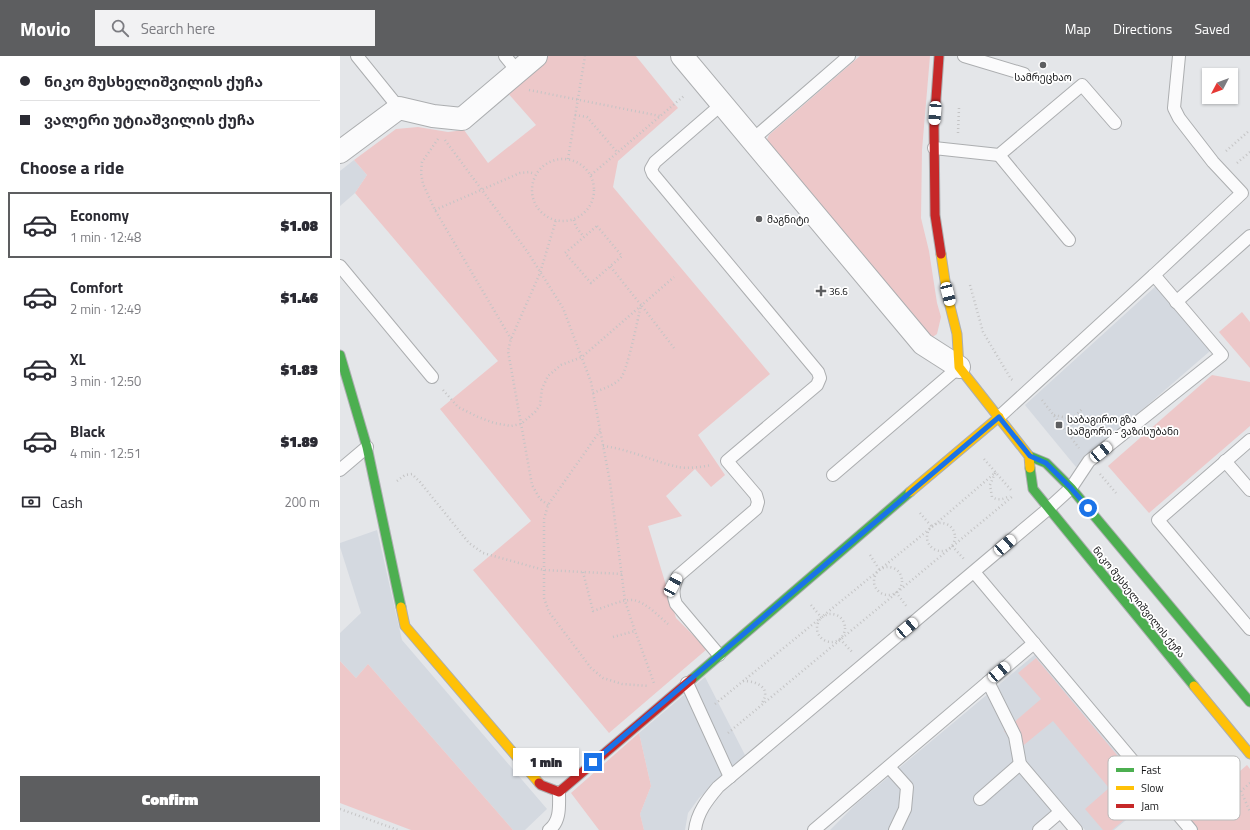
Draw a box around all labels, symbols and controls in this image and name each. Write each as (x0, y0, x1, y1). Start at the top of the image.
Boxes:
search box (95, 10, 375, 46)
text: Movio (20, 14, 71, 43)
icon: search (109, 17, 131, 39)
text: Search here (141, 17, 215, 40)
text: Map (1065, 18, 1091, 39)
text: Directions (1113, 18, 1172, 39)
text: Saved (1194, 18, 1230, 39)
marker: სამრეცხაო (1038, 60, 1048, 70)
north arrow (1202, 68, 1238, 104)
map controls (1202, 68, 1238, 104)
text: ნიკო მუსხელიშვილის ქუჩა (44, 70, 263, 93)
place label: სამრეცხაო (1014, 70, 1072, 85)
car (928, 101, 942, 125)
text: ვალერი უტიაშვილის ქუჩა (44, 108, 255, 131)
text: Choose a ride (20, 154, 124, 181)
text: Economy (70, 204, 129, 227)
icon: car (22, 207, 58, 243)
place label: მაგნიტი (767, 212, 810, 227)
text: $1.08 (281, 214, 318, 237)
marker: მაგნიტი (754, 214, 764, 224)
text: 1 min · 12:48 (70, 227, 141, 247)
text: Comfort (70, 276, 123, 299)
icon: car (22, 279, 58, 315)
car (939, 281, 957, 307)
place label: 36.6 (829, 284, 848, 299)
text: $1.46 (281, 286, 318, 309)
marker: 36.6 (816, 286, 826, 296)
text: 2 min · 12:49 (70, 299, 141, 319)
text: XL (70, 348, 86, 371)
icon: car (22, 351, 58, 387)
text: $1.83 (281, 358, 318, 381)
text: 3 min · 12:50 (70, 371, 141, 391)
place label: საბაგირო გზა სამგორი - ვაზისუბანი (1067, 412, 1179, 439)
text: Black (70, 420, 105, 443)
marker: საბაგირო გზა სამგორი - ვაზისუბანი (1054, 420, 1064, 430)
icon: car (22, 423, 58, 459)
text: $1.89 (281, 430, 318, 453)
car (1088, 440, 1114, 464)
text: 4 min · 12:51 (70, 443, 141, 463)
icon: cash (20, 491, 42, 513)
text: Cash (52, 491, 83, 514)
text: 200 m (284, 492, 320, 512)
route start (1079, 499, 1097, 517)
car (992, 533, 1018, 557)
street label: ნიკო მუსხელიშვილის ქუჩა (1089, 543, 1189, 661)
car (662, 572, 684, 598)
car (894, 616, 920, 640)
car (986, 660, 1012, 684)
callout: 1 min (513, 748, 579, 776)
text: 1 min (530, 752, 562, 772)
route end (584, 753, 602, 771)
legend (1108, 756, 1240, 820)
text: Fast (1141, 762, 1161, 778)
button: Confirm (20, 776, 320, 822)
text: Slow (1141, 780, 1164, 796)
text: Jam (1141, 798, 1159, 814)

